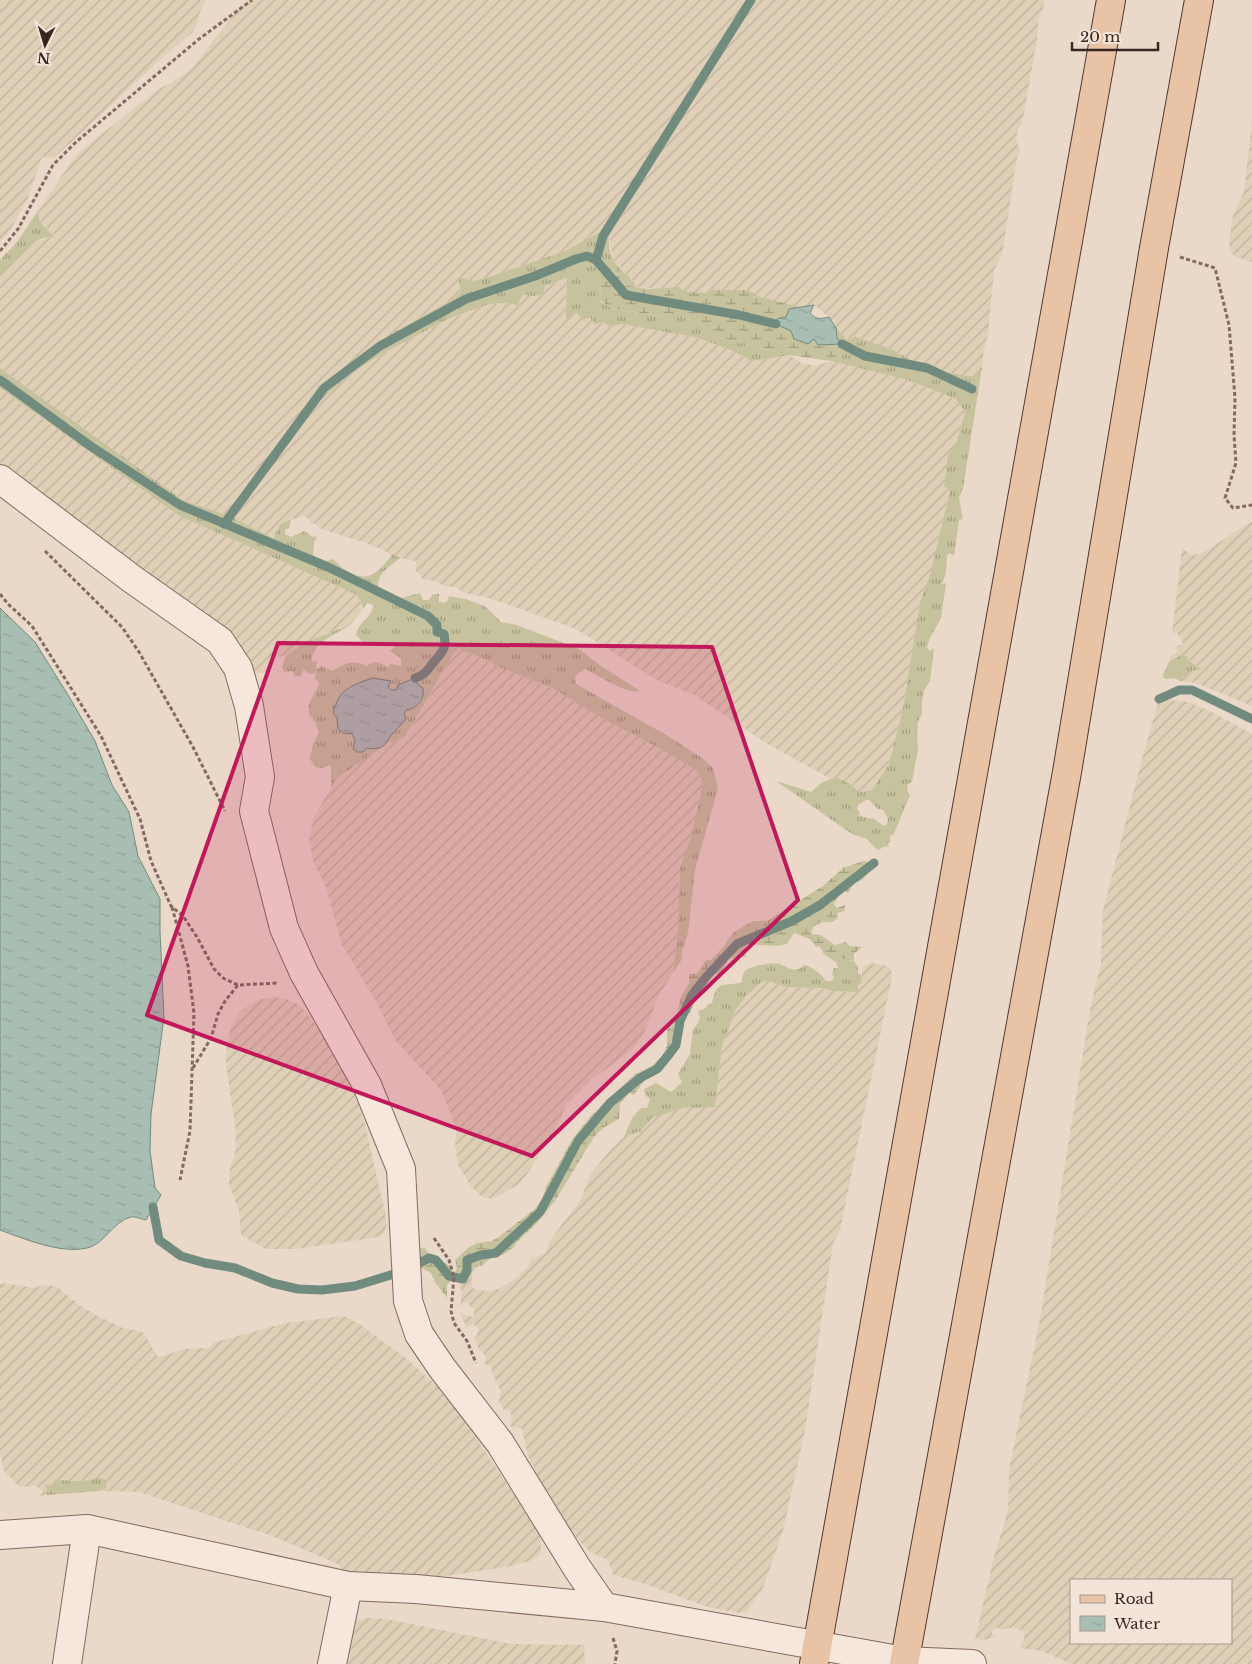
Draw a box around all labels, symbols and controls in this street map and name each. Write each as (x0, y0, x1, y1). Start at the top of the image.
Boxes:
north arrow (20, 20, 70, 70)
scale bar (1072, 20, 1158, 52)
text: 20 m (1080, 27, 1120, 46)
text: N (37, 48, 51, 67)
legend (1070, 1579, 1232, 1644)
text: Road (1114, 1589, 1154, 1608)
text: Water (1113, 1614, 1161, 1633)

